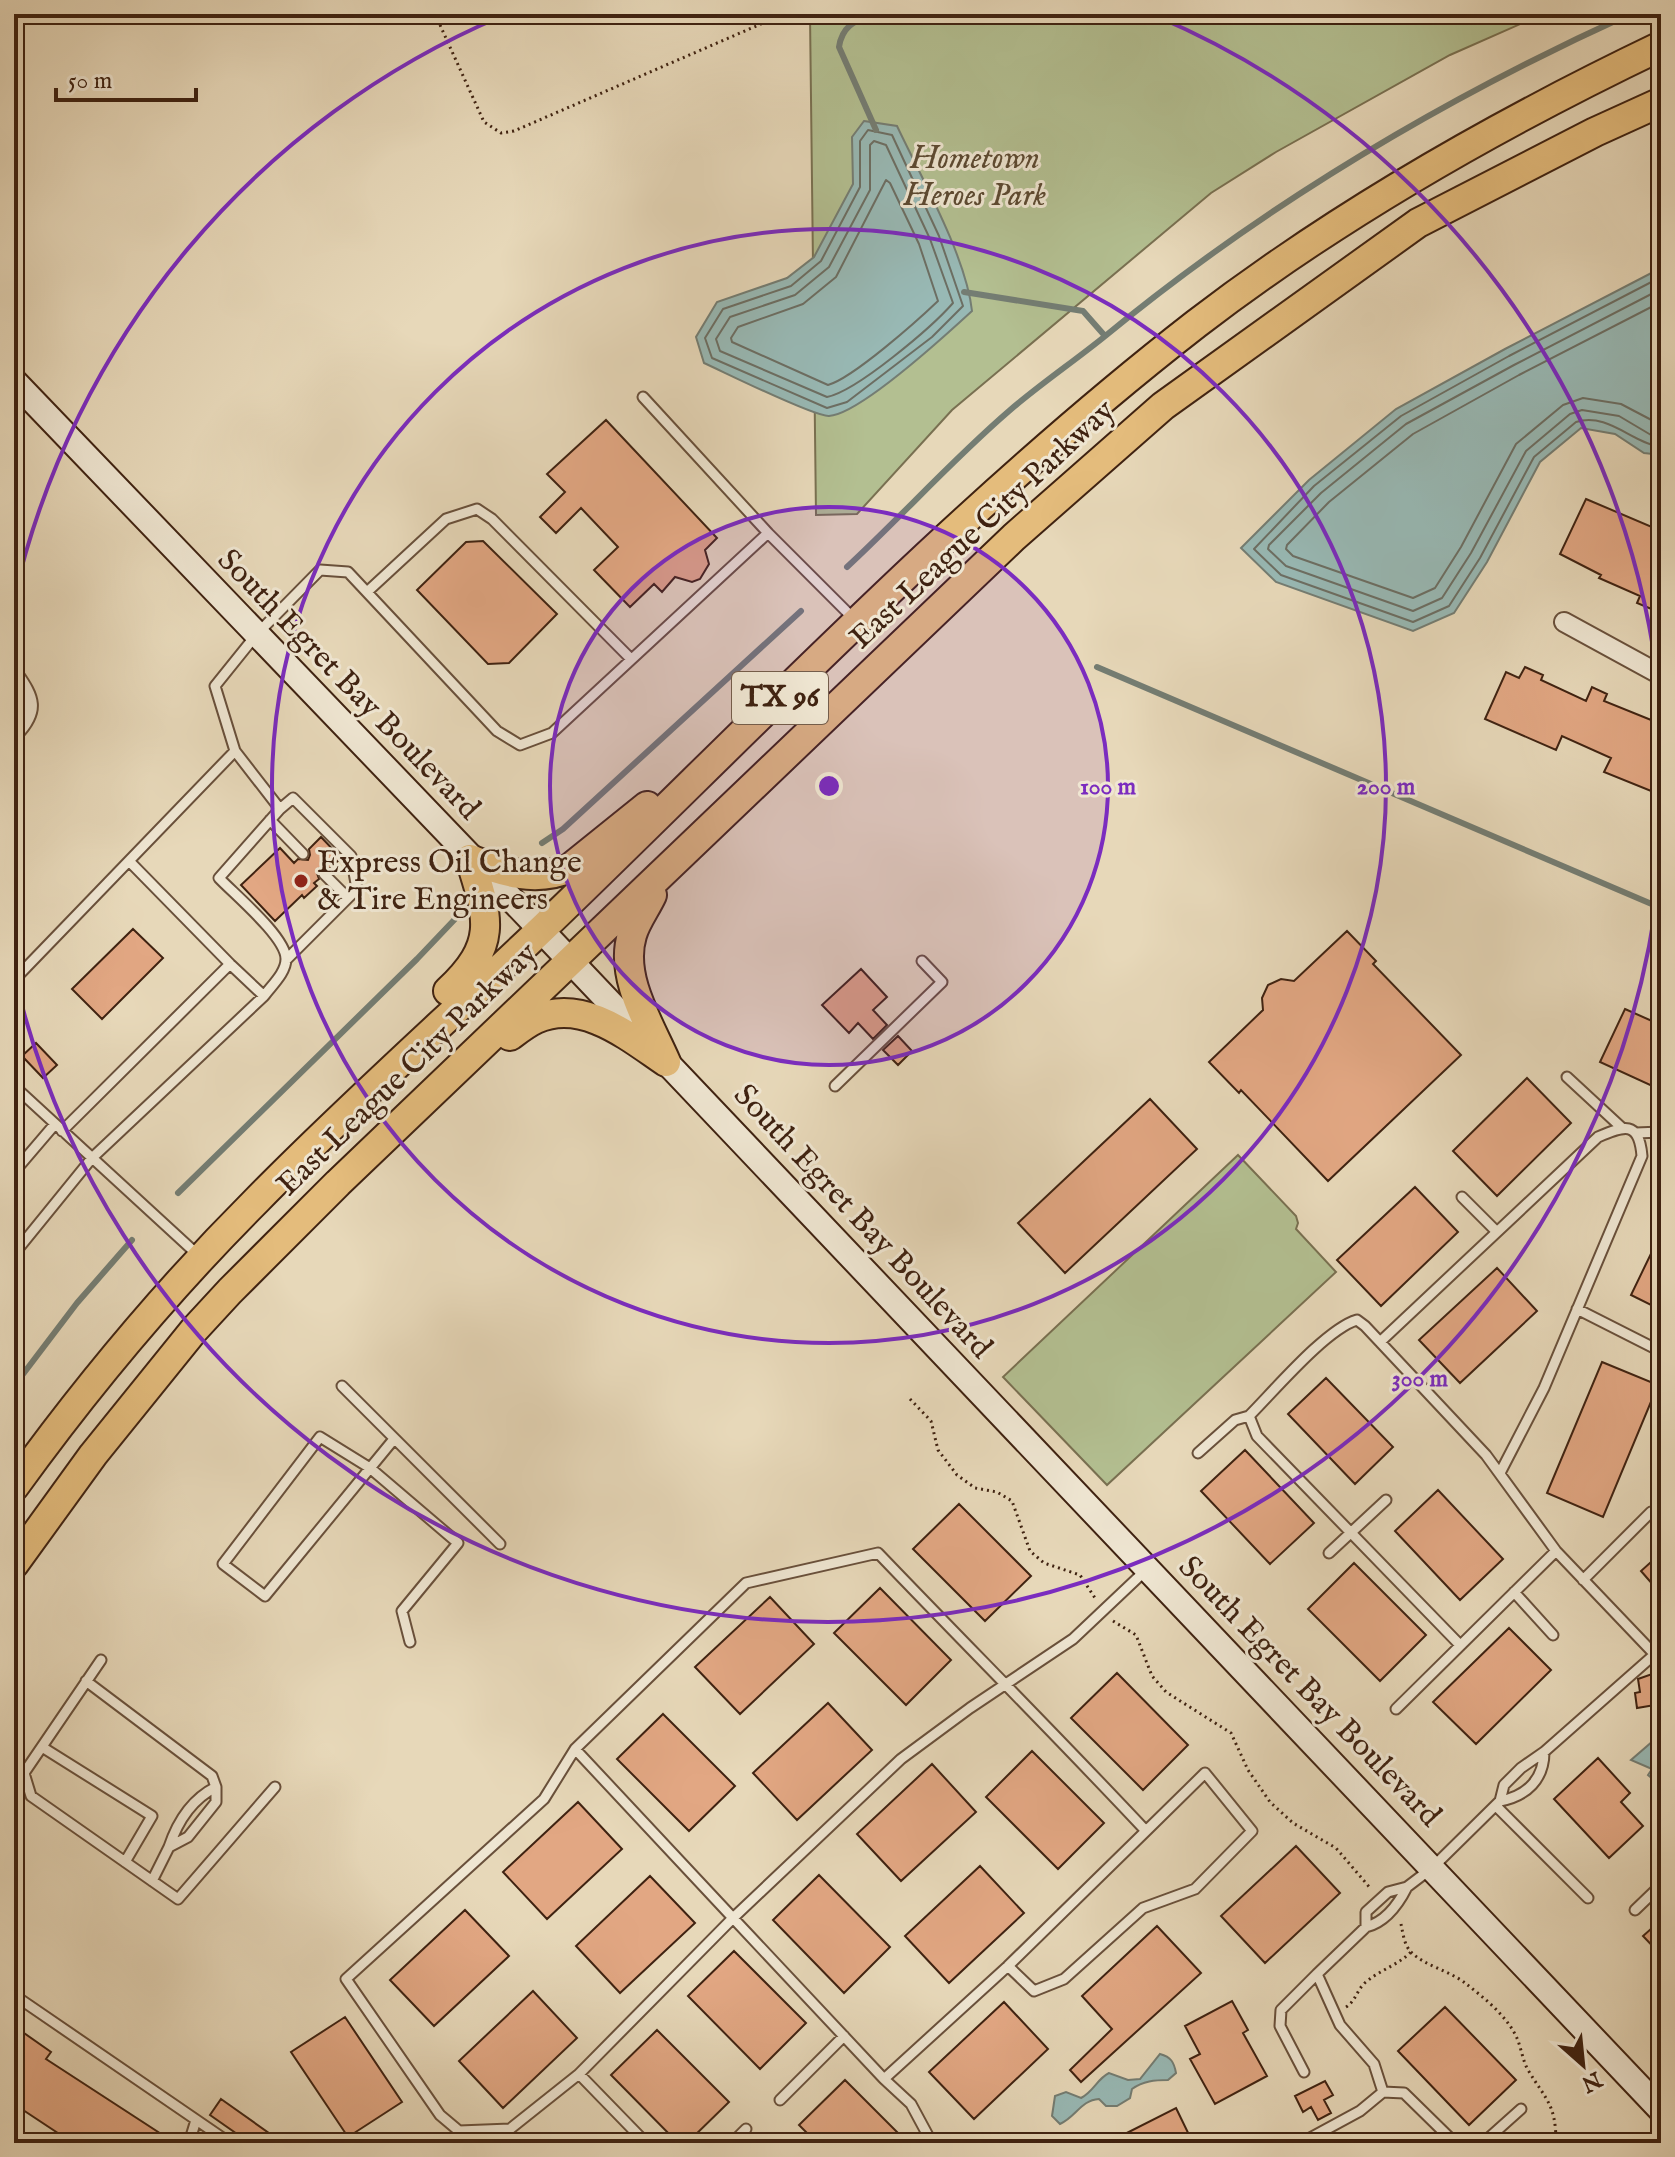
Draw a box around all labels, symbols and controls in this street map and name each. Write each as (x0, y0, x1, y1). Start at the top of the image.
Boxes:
scale bar (56, 52, 196, 102)
text: 50 m (68, 66, 112, 97)
park label: Hometown Heroes Park (903, 139, 1046, 217)
street label: East League City Parkway (842, 391, 1125, 659)
street label: South Egret Bay Boulevard (208, 541, 489, 830)
road number: TX 96 (732, 672, 828, 724)
centre of rings (815, 772, 843, 800)
text: 100 m (1080, 772, 1137, 803)
text: 200 m (1357, 772, 1416, 803)
place label: Express Oil Change & Tire Engineers (317, 843, 582, 921)
marker: Express Oil Change & Tire Engineers (292, 872, 310, 890)
street label: East League City Parkway (269, 934, 548, 1206)
street label: South Egret Bay Boulevard (724, 1076, 1001, 1369)
text: 300 m (1392, 1364, 1449, 1395)
street label: South Egret Bay Boulevard (1169, 1548, 1450, 1837)
north arrow (1543, 2025, 1623, 2105)
text: N (1576, 2064, 1607, 2098)

